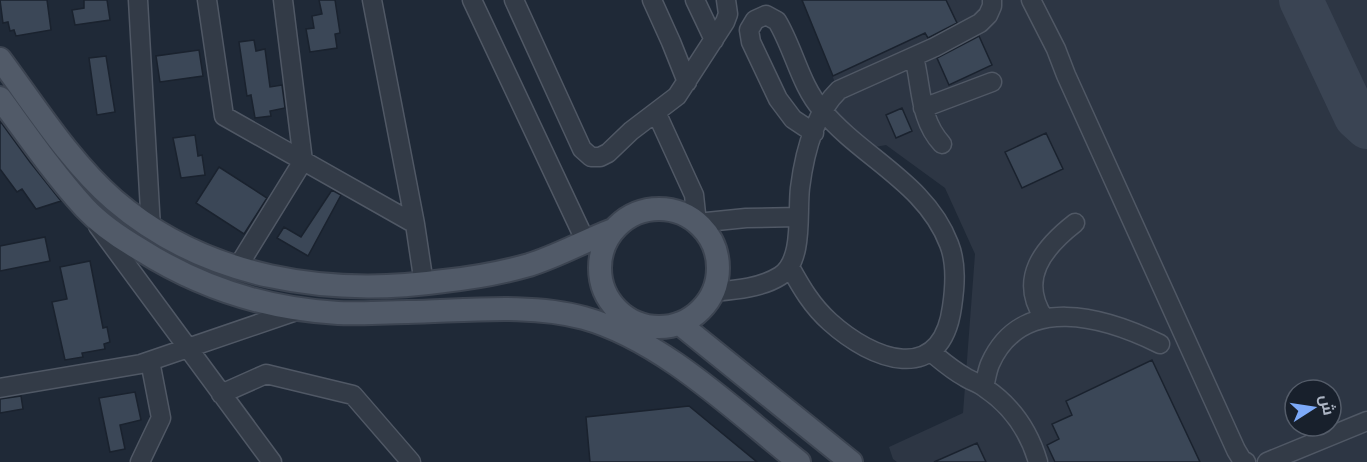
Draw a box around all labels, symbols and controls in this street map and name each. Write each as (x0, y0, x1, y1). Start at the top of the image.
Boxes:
north arrow (1283, 378, 1343, 438)
text: ش (1316, 393, 1340, 417)

